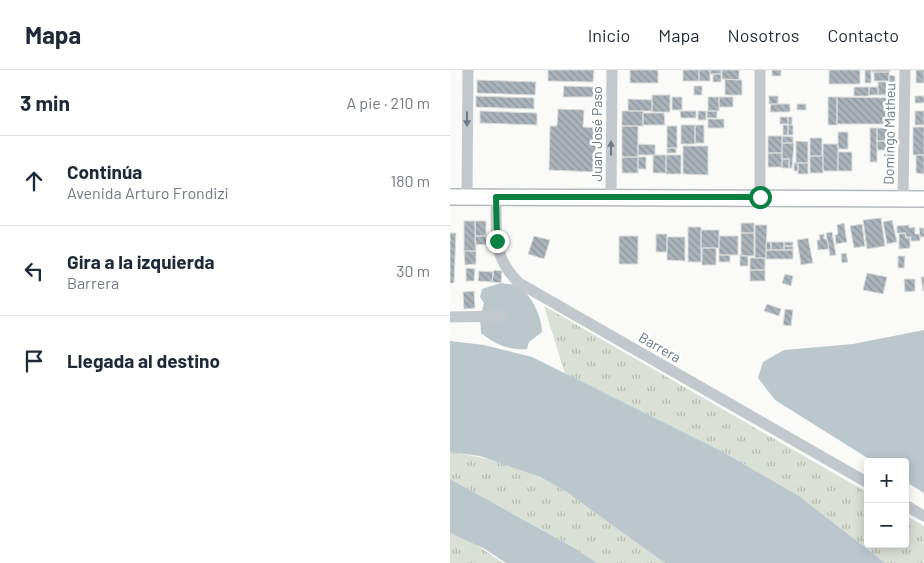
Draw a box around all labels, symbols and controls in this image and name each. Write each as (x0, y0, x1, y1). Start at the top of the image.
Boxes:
text: Mapa (25, 20, 81, 49)
text: Inicio (588, 24, 630, 46)
text: Mapa (658, 24, 700, 46)
text: Nosotros (728, 24, 799, 46)
text: Contacto (827, 24, 899, 46)
street label: Domingo Matheu (880, 83, 898, 185)
street label: Juan José Paso (588, 86, 605, 182)
text: 3 min (20, 90, 70, 115)
text: A pie · 210 m (346, 93, 430, 112)
one-way arrow (463, 111, 471, 127)
one-way arrow (607, 140, 615, 156)
text: Continúa (67, 160, 142, 183)
icon: ahead (20, 167, 48, 195)
text: 180 m (391, 171, 430, 190)
text: Avenida Arturo Frondizi (67, 183, 229, 202)
route start (749, 186, 772, 209)
route end (486, 230, 509, 253)
text: Gira a la izquierda (67, 250, 215, 273)
icon: left (20, 257, 48, 285)
text: 30 m (396, 261, 430, 280)
text: Barrera (67, 273, 119, 292)
street label: Barrera (636, 328, 684, 366)
icon: arrive (20, 347, 48, 375)
text: Llegada al destino (67, 349, 220, 372)
map controls (864, 458, 909, 548)
button: + (864, 458, 909, 503)
button: − (864, 503, 909, 548)

